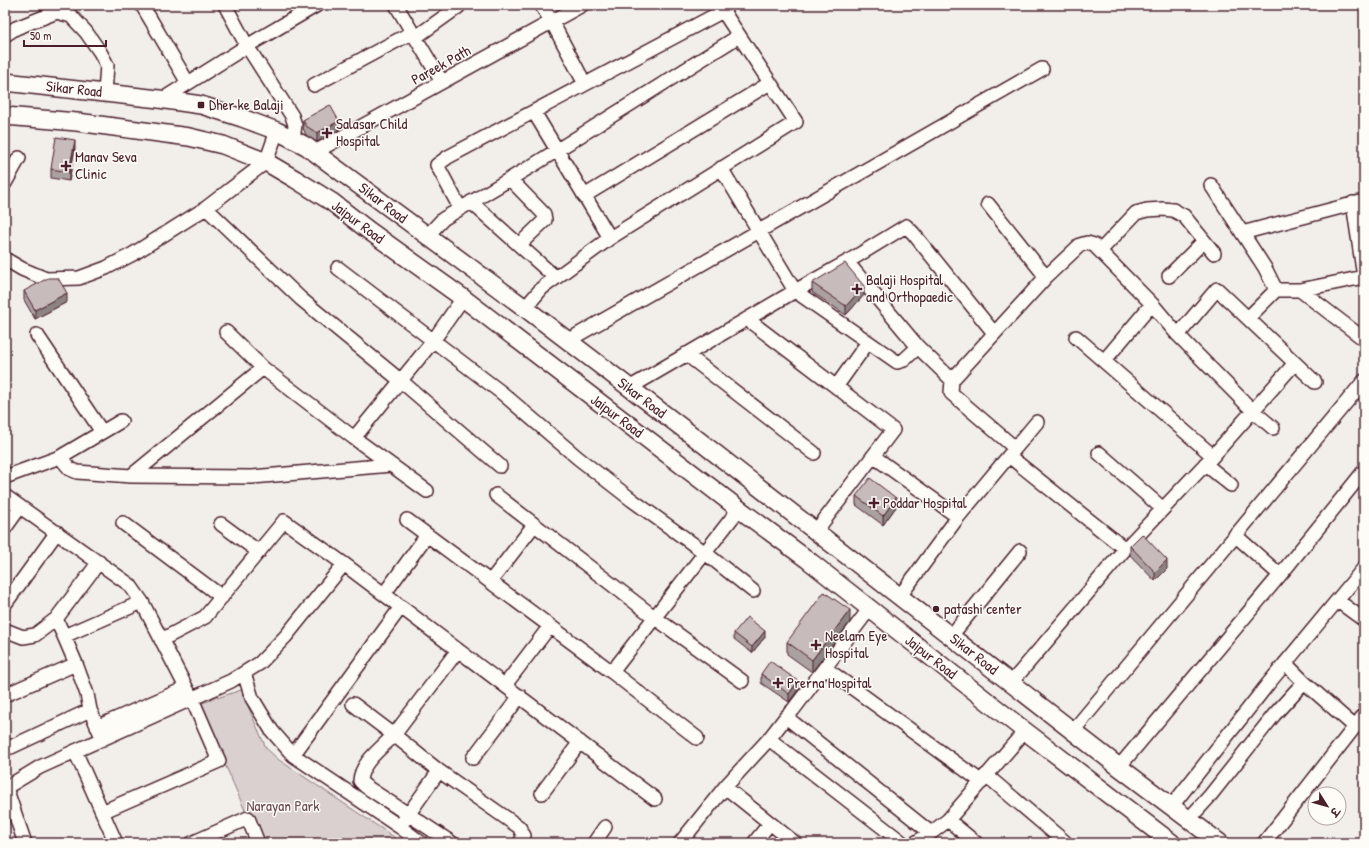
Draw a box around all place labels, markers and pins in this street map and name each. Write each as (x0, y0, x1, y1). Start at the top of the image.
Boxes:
place label: Dher ke Balaji (209, 94, 284, 115)
marker: Dher ke Balaji (196, 100, 206, 110)
place label: Salasar Child Hospital (336, 113, 407, 151)
marker: Salasar Child Hospital (321, 127, 333, 139)
place label: Manav Seva Clinic (75, 146, 137, 184)
marker: Manav Seva Clinic (60, 160, 72, 172)
place label: Balaji Hospital and Orthopaedic (866, 269, 953, 307)
marker: Balaji Hospital and Orthopaedic (851, 283, 863, 295)
place label: Poddar Hospital (883, 492, 967, 513)
marker: Poddar Hospital (868, 497, 880, 509)
place label: patashi center (944, 598, 1022, 619)
marker: patashi center (931, 604, 941, 614)
place label: Neelam Eye Hospital (825, 625, 887, 663)
marker: Neelam Eye Hospital (810, 639, 822, 651)
place label: Prerna Hospital (787, 672, 872, 693)
marker: Prerna Hospital (772, 677, 784, 689)

